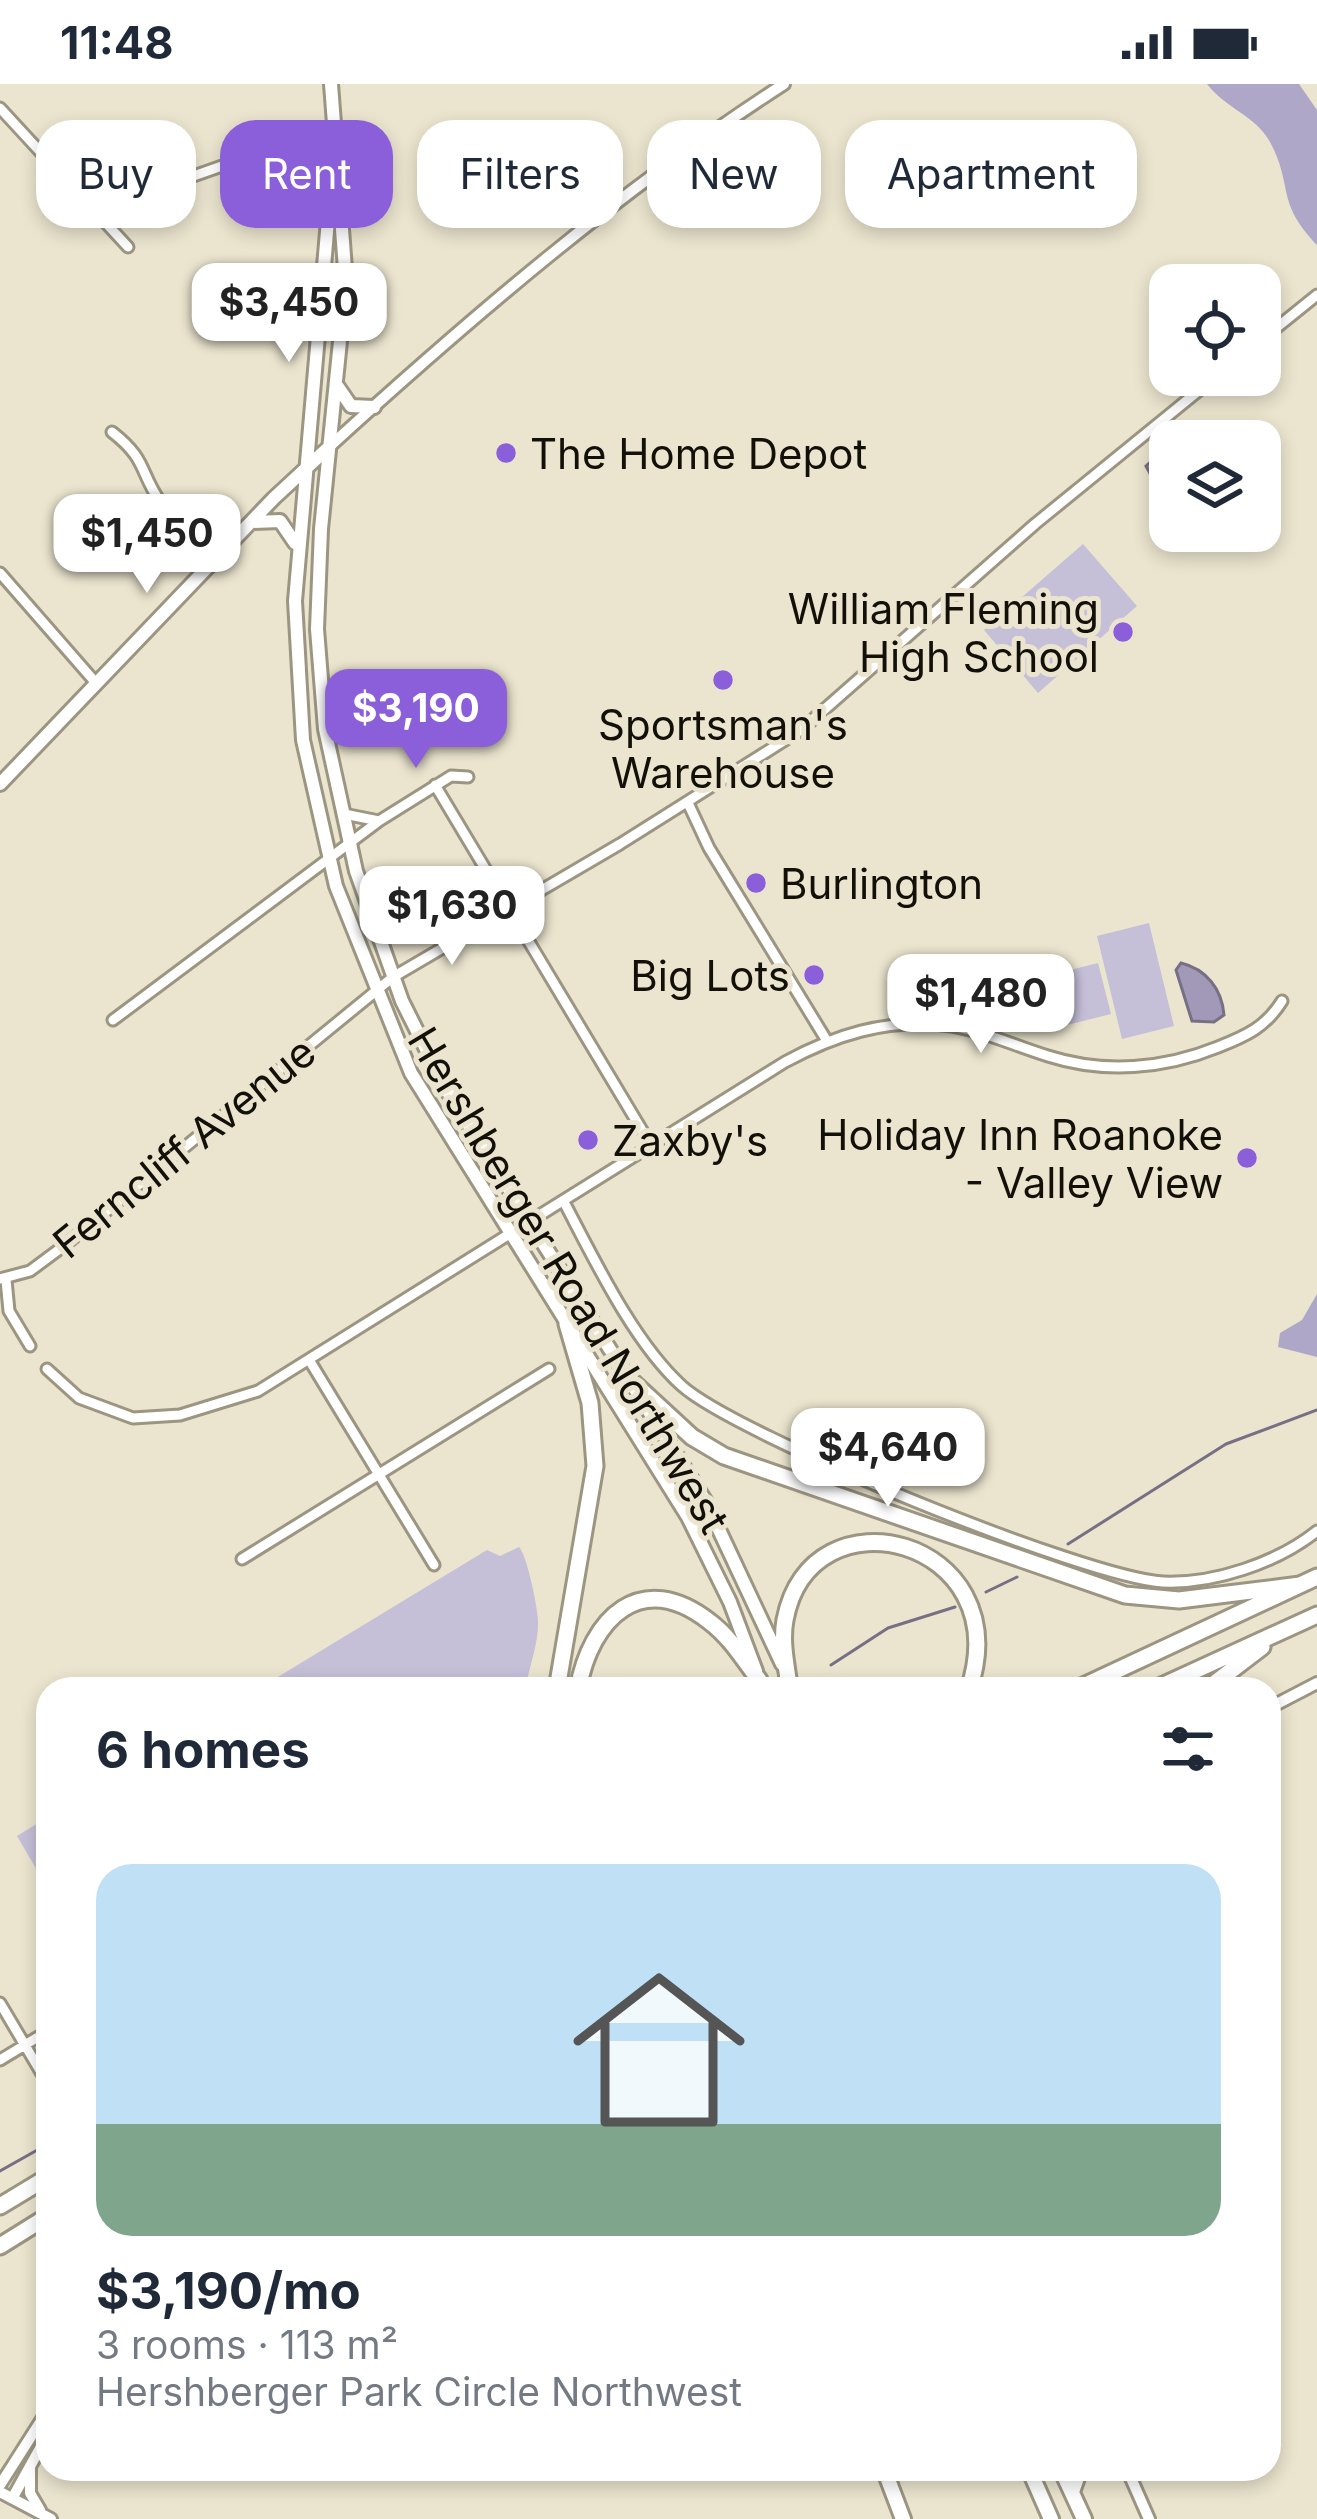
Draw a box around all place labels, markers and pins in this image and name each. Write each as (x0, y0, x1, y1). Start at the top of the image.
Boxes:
pin: $3,450 (191, 263, 387, 365)
place label: The Home Depot (530, 428, 867, 479)
marker: The Home Depot (493, 440, 519, 466)
pin: $1,450 (49, 494, 245, 596)
place label: William Fleming High School (788, 583, 1099, 682)
marker: William Fleming High School (1110, 619, 1136, 645)
marker: Sportsman's Warehouse (710, 667, 736, 693)
pin: $3,190 (318, 669, 514, 771)
place label: Sportsman's Warehouse (598, 699, 848, 798)
place label: Burlington (780, 858, 983, 909)
pin: $1,630 (354, 866, 550, 968)
marker: Burlington (743, 870, 769, 896)
place label: Big Lots (630, 950, 790, 1001)
pin: $1,480 (883, 954, 1079, 1056)
marker: Big Lots (801, 962, 827, 988)
place label: Holiday Inn Roanoke - Valley View (817, 1109, 1223, 1208)
place label: Zaxby's (612, 1115, 768, 1166)
marker: Zaxby's (575, 1127, 601, 1153)
marker: Holiday Inn Roanoke - Valley View (1234, 1145, 1260, 1171)
pin: $4,640 (790, 1408, 986, 1510)

